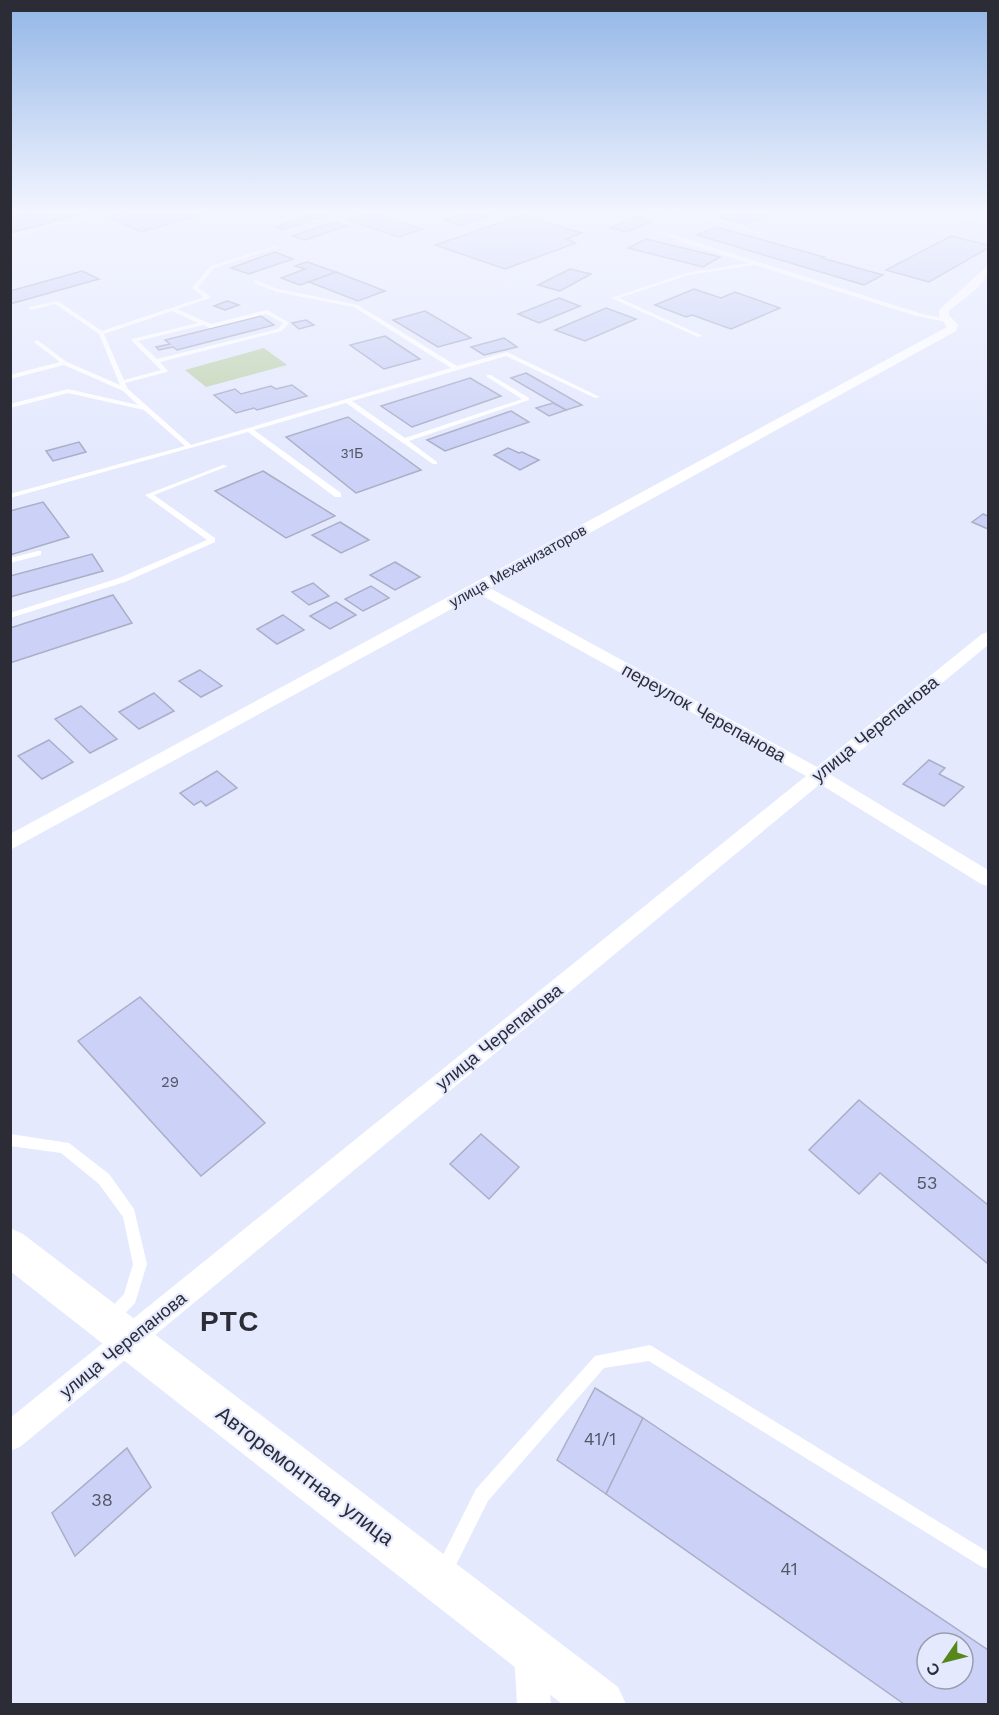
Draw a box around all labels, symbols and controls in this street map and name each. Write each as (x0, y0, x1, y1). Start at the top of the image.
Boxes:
house number: 31Б (341, 445, 363, 461)
street label: улица Механизаторов (446, 521, 590, 611)
street label: переулок Черепанова (619, 659, 791, 767)
street label: улица Черепанова (807, 671, 943, 786)
street label: улица Черепанова (431, 979, 567, 1094)
house number: 29 (161, 1073, 179, 1091)
house number: 53 (917, 1172, 937, 1193)
street label: улица Черепанова (55, 1287, 191, 1402)
district label: РТС (200, 1305, 260, 1338)
street label: Авторемонтная улица (212, 1401, 399, 1551)
house number: 41/1 (584, 1428, 616, 1449)
house number: 38 (91, 1489, 113, 1510)
house number: 41 (780, 1558, 798, 1579)
north arrow (915, 1631, 975, 1691)
text: С (922, 1659, 944, 1680)

